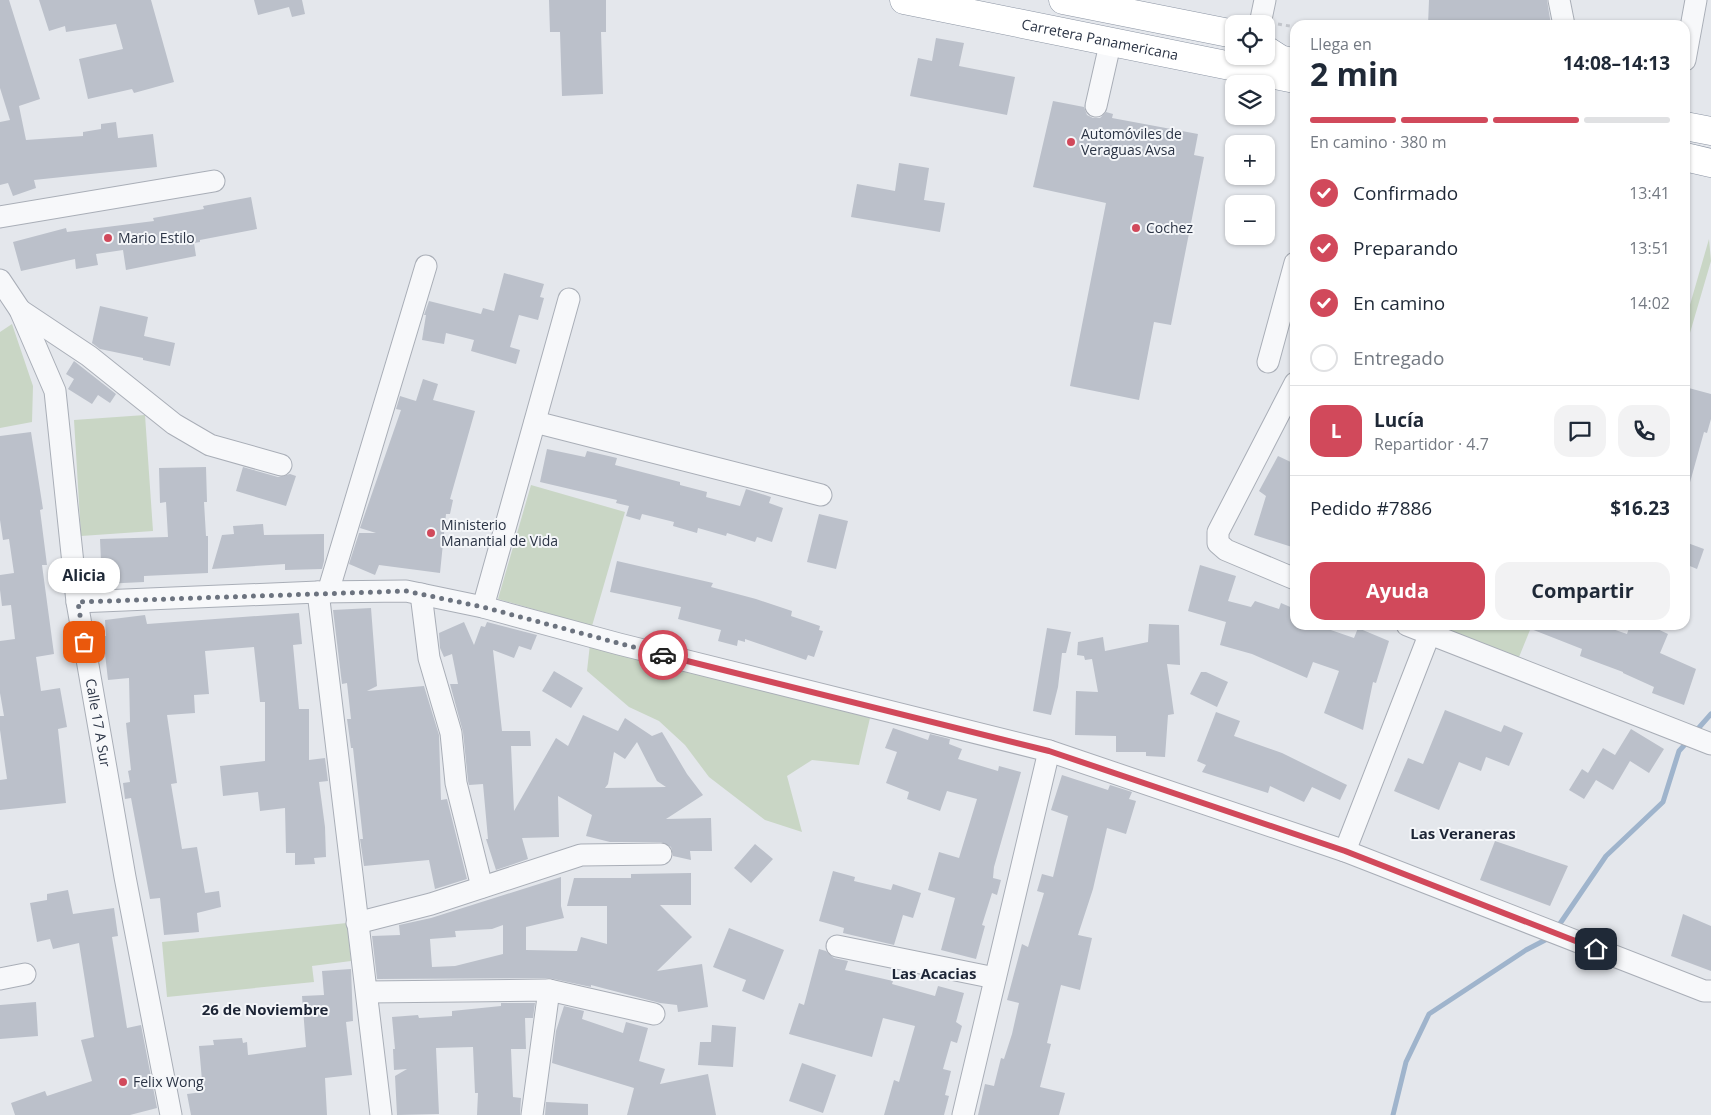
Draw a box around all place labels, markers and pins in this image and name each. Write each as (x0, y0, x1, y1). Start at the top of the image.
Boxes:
place label: Automóviles de Veraguas Avsa (1081, 124, 1182, 159)
marker: Automóviles de Veraguas Avsa (1065, 136, 1077, 148)
place label: Cochez (1146, 218, 1193, 237)
marker: Cochez (1130, 222, 1142, 234)
place label: Mario Estilo (118, 228, 195, 247)
marker: Mario Estilo (102, 232, 114, 244)
place label: Ministerio Manantial de Vida (441, 515, 558, 550)
marker: Ministerio Manantial de Vida (425, 527, 437, 539)
callout: Alicia (48, 557, 120, 592)
pin (63, 621, 105, 663)
pin (1575, 928, 1617, 970)
place label: Felix Wong (133, 1072, 204, 1091)
marker: Felix Wong (117, 1076, 129, 1088)

